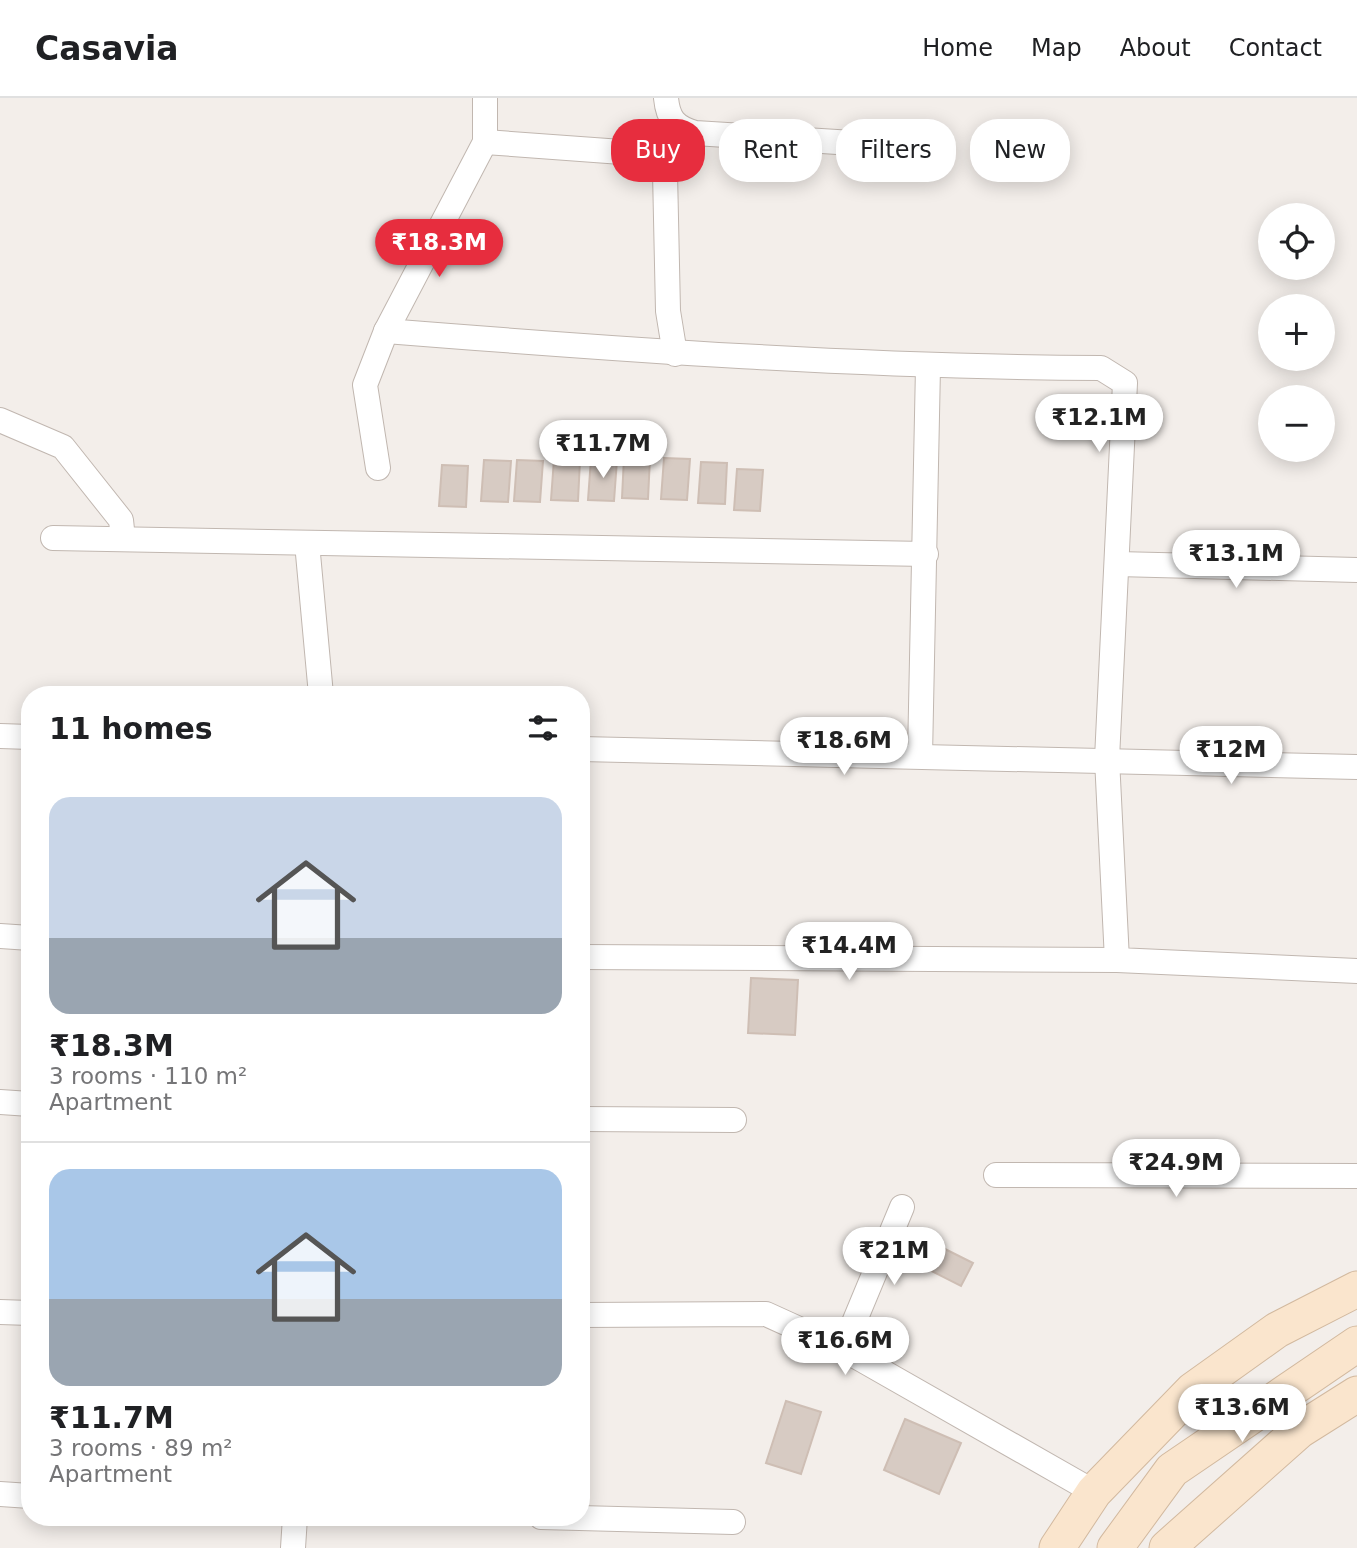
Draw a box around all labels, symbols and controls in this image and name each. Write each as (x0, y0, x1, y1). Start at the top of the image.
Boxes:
text: Casavia (35, 29, 179, 68)
text: Home (922, 34, 993, 62)
text: Map (1031, 34, 1082, 62)
text: About (1120, 34, 1191, 62)
text: Contact (1229, 34, 1322, 62)
chip: Buy (611, 119, 705, 182)
chip: Rent (719, 119, 822, 182)
chip: Filters (836, 119, 956, 182)
chip: New (970, 119, 1070, 182)
map controls (1258, 203, 1335, 462)
button: locate (1258, 203, 1335, 280)
pin: ₹18.3M (382, 220, 496, 279)
text: ₹18.3M (391, 229, 487, 255)
button: + (1258, 294, 1335, 371)
button: − (1258, 385, 1335, 462)
pin: ₹12.1M (1042, 394, 1156, 454)
text: ₹12.1M (1051, 404, 1147, 430)
pin: ₹11.7M (546, 420, 660, 480)
text: ₹11.7M (555, 430, 651, 456)
pin: ₹13.1M (1179, 531, 1293, 590)
text: ₹13.1M (1188, 540, 1284, 566)
icon: filters (524, 709, 562, 747)
text: 11 homes (49, 711, 213, 746)
pin: ₹18.6M (787, 718, 901, 777)
pin: ₹12M (1190, 726, 1272, 786)
text: ₹18.6M (796, 727, 892, 753)
text: ₹12M (1196, 736, 1266, 762)
icon: home (243, 842, 369, 968)
pin: ₹14.4M (792, 922, 906, 982)
text: ₹14.4M (801, 932, 897, 958)
text: ₹18.3M (49, 1028, 174, 1063)
text: 3 rooms · 110 m² (49, 1063, 247, 1089)
text: Apartment (49, 1089, 172, 1115)
pin: ₹24.9M (1119, 1140, 1233, 1199)
text: ₹24.9M (1128, 1149, 1224, 1175)
icon: home (243, 1214, 369, 1340)
pin: ₹21M (853, 1228, 935, 1287)
text: ₹21M (859, 1237, 929, 1263)
pin: ₹16.6M (788, 1318, 902, 1377)
text: ₹16.6M (797, 1327, 893, 1353)
pin: ₹13.6M (1185, 1384, 1299, 1444)
text: ₹13.6M (1194, 1394, 1290, 1420)
text: ₹11.7M (49, 1400, 174, 1435)
text: 3 rooms · 89 m² (49, 1435, 233, 1461)
text: Apartment (49, 1461, 172, 1487)

